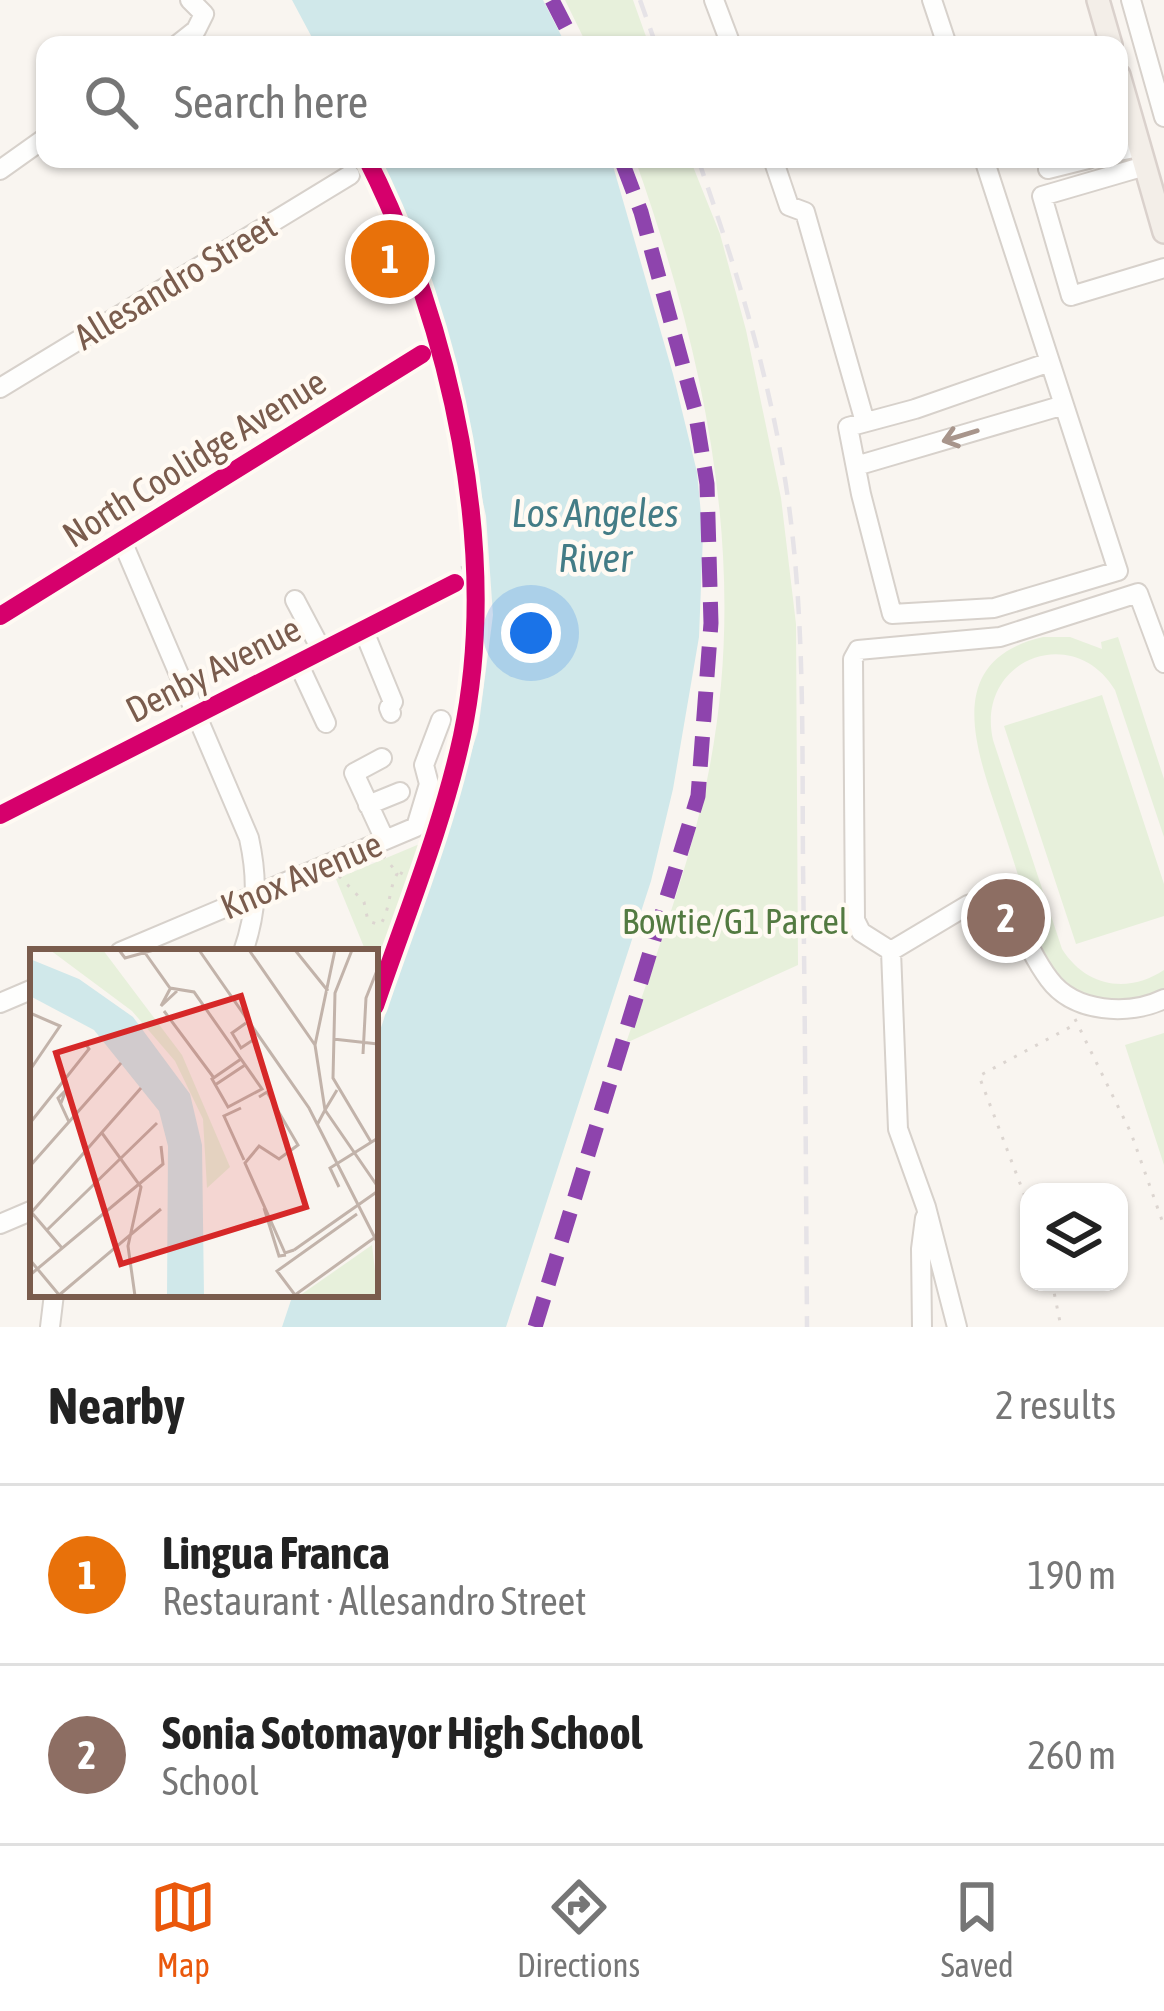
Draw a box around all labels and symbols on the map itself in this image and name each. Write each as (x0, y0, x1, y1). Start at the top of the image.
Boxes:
street label: Allesandro Street (66, 204, 284, 358)
pin: 1 (351, 214, 429, 304)
street label: North Coolidge Avenue (55, 360, 333, 556)
one-way arrow (941, 426, 979, 448)
water label: Los Angeles River (511, 491, 679, 580)
your location (501, 603, 561, 663)
street label: Denby Avenue (119, 607, 307, 731)
street label: Knox Avenue (214, 822, 388, 928)
pin: 2 (967, 873, 1045, 963)
park label: Bowtie/G1 Parcel (622, 900, 849, 942)
inset map (30, 949, 378, 1297)

